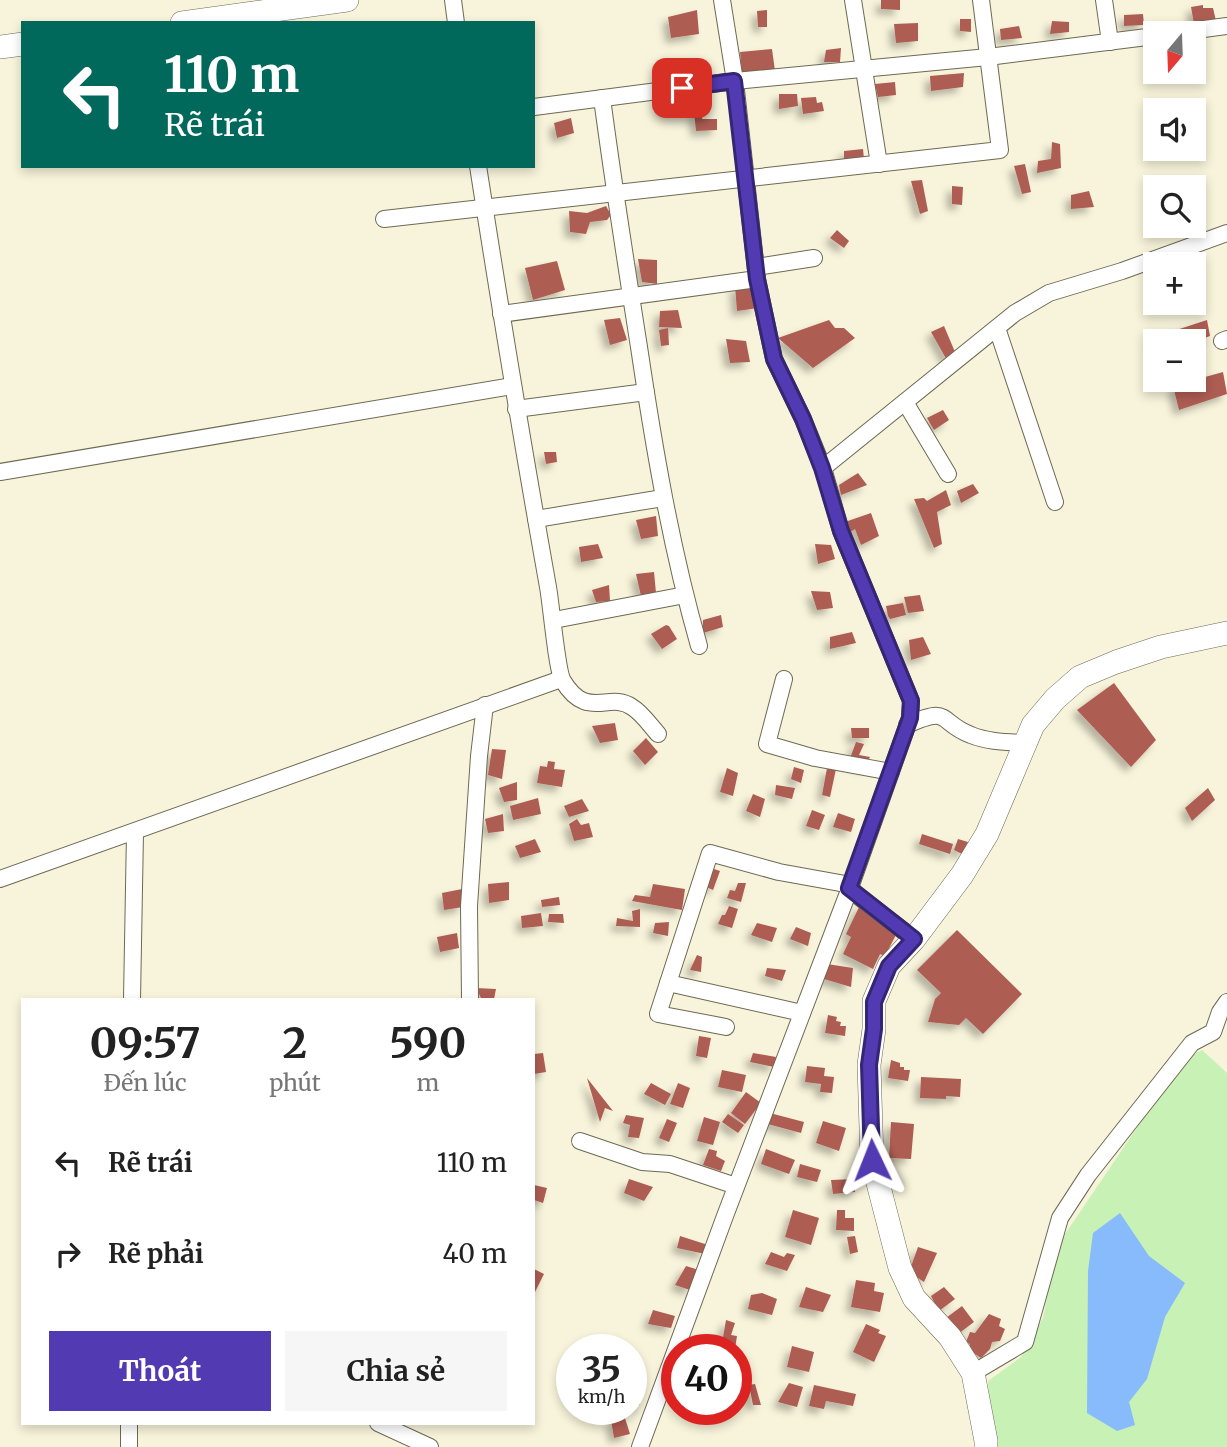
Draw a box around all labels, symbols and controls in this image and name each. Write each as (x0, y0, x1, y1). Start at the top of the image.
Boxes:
north arrow (1143, 21, 1206, 84)
map controls (1143, 21, 1206, 392)
text: 110 m (164, 44, 299, 105)
icon: left (49, 49, 140, 140)
pin (652, 58, 712, 118)
icon: arrive (663, 69, 701, 107)
button: sound (1143, 98, 1206, 161)
text: Rẽ trái (164, 105, 265, 145)
button: search (1143, 175, 1206, 238)
button: + (1143, 252, 1206, 315)
button: − (1143, 329, 1206, 392)
text: 09:57 (90, 1017, 201, 1069)
text: 2 (283, 1017, 307, 1069)
text: 590 (389, 1017, 466, 1069)
text: Đến lúc (103, 1068, 187, 1097)
text: phút (269, 1068, 321, 1097)
text: m (416, 1068, 439, 1097)
position arrow (835, 1123, 909, 1197)
icon: left (49, 1144, 87, 1182)
text: Rẽ trái (108, 1146, 193, 1179)
text: 110 m (437, 1146, 507, 1179)
icon: right (49, 1235, 87, 1273)
text: Rẽ phải (108, 1237, 204, 1270)
text: 40 m (443, 1237, 507, 1270)
button: Thoát (49, 1331, 271, 1411)
button: Chia sẻ (285, 1331, 507, 1411)
speed limit sign: 40 (661, 1334, 752, 1425)
text: 35 (582, 1348, 621, 1392)
text: km/h (578, 1385, 625, 1408)

